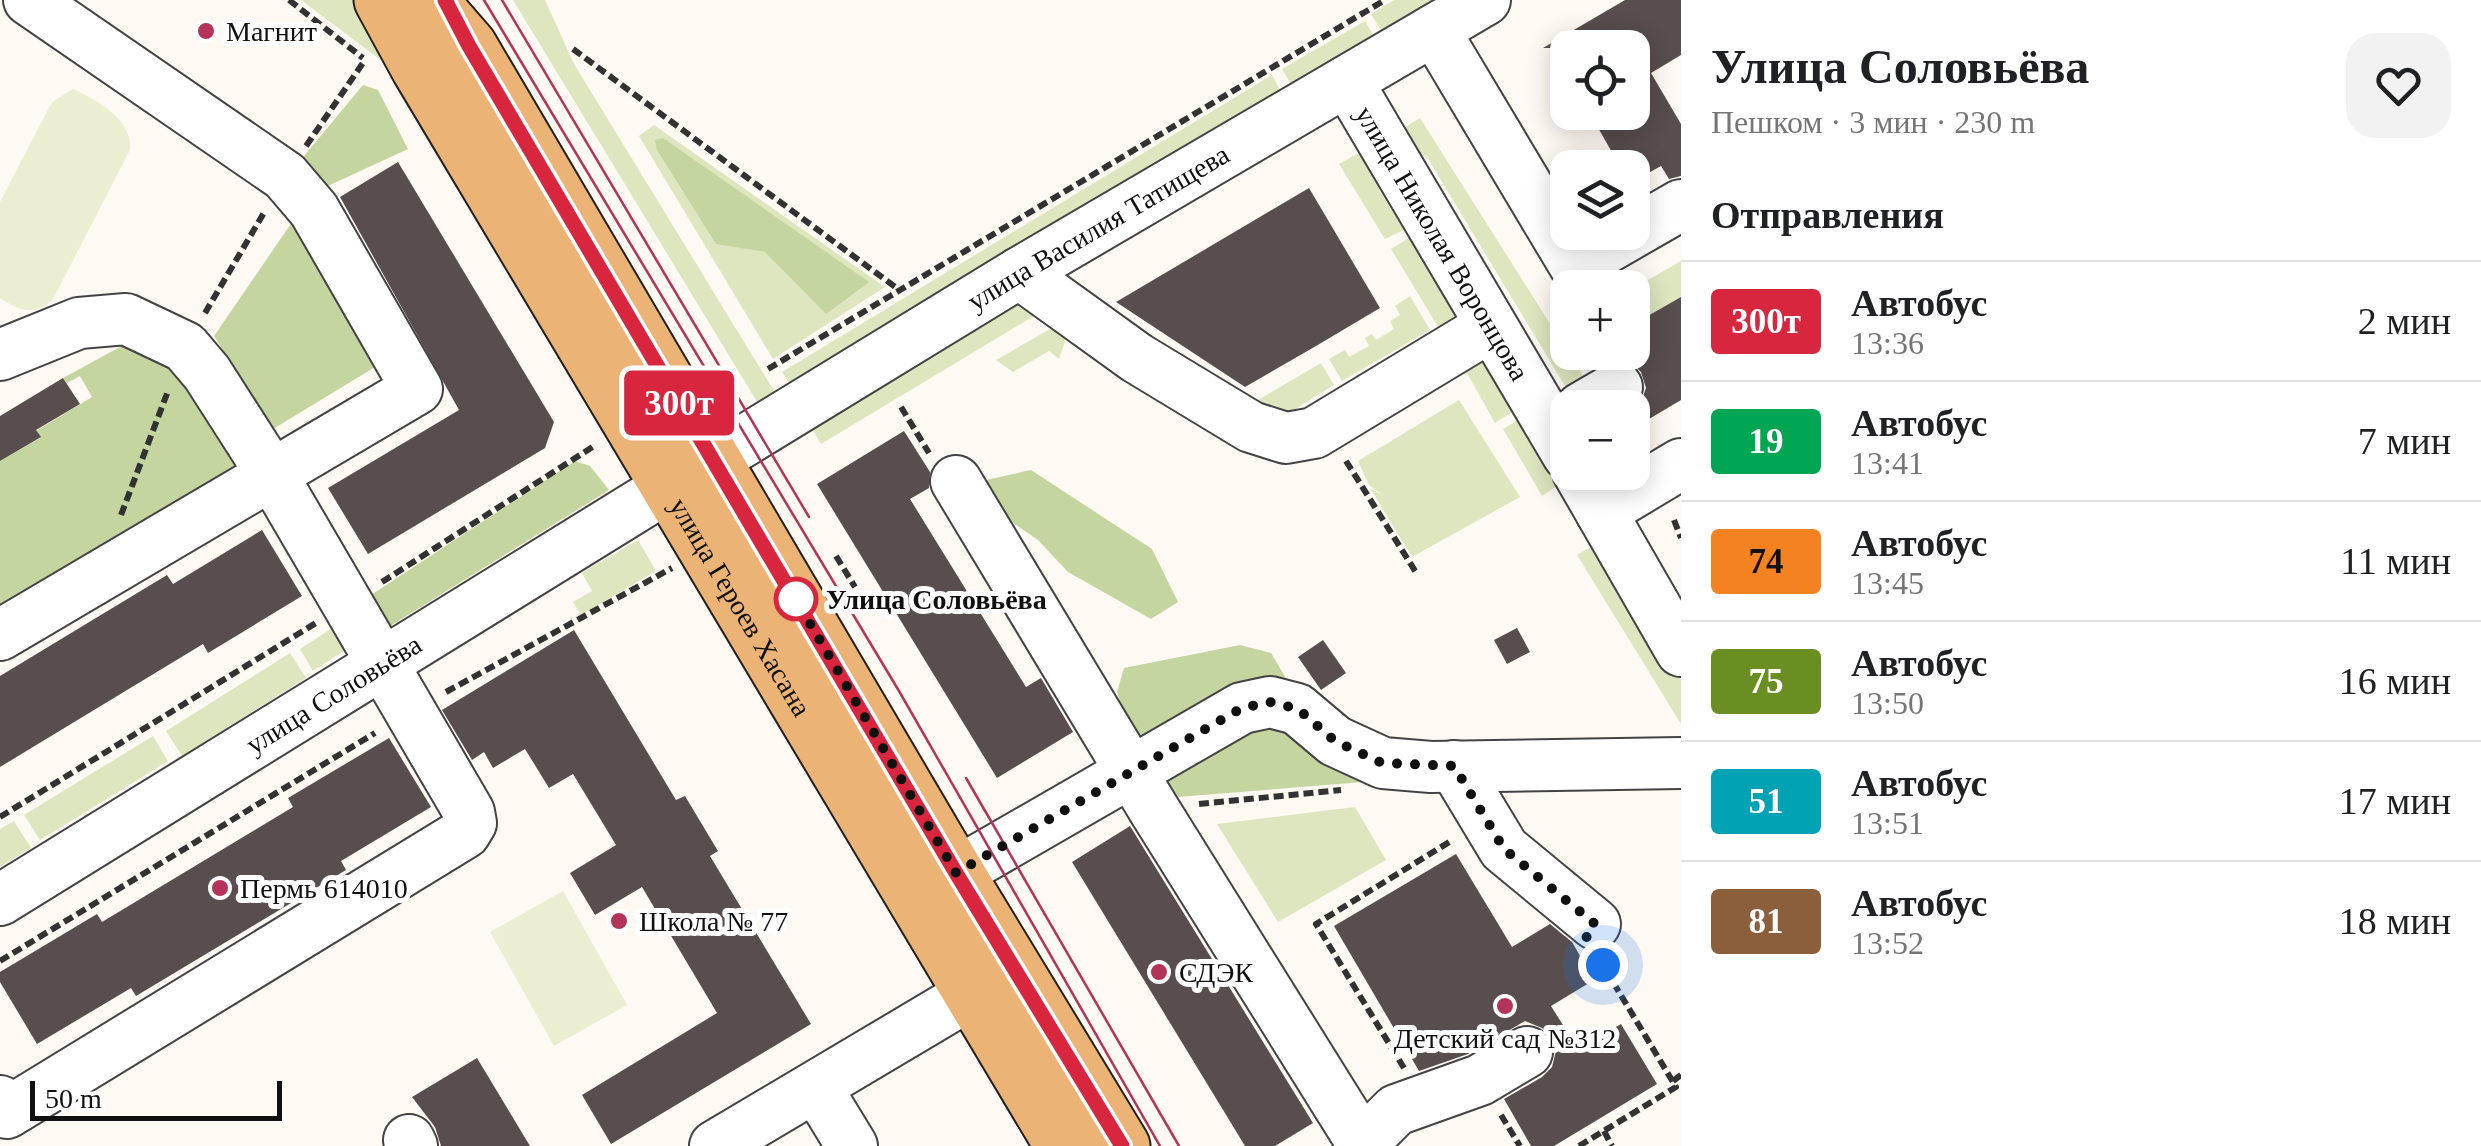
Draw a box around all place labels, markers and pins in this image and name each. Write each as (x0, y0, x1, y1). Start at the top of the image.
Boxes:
place label: Магнит (226, 16, 317, 47)
marker: Магнит (195, 20, 217, 42)
marker: Улица Соловьёва (775, 578, 817, 620)
place label: Улица Соловьёва (826, 584, 1047, 615)
place label: Пермь 614010 (240, 873, 408, 904)
marker: Пермь 614010 (209, 877, 231, 899)
place label: Школа № 77 (639, 906, 788, 937)
marker: Школа № 77 (608, 910, 630, 932)
place label: СДЭК (1179, 957, 1254, 988)
marker: СДЭК (1148, 961, 1170, 983)
marker: Детский сад №312 (1494, 995, 1516, 1017)
place label: Детский сад №312 (1394, 1023, 1616, 1054)

